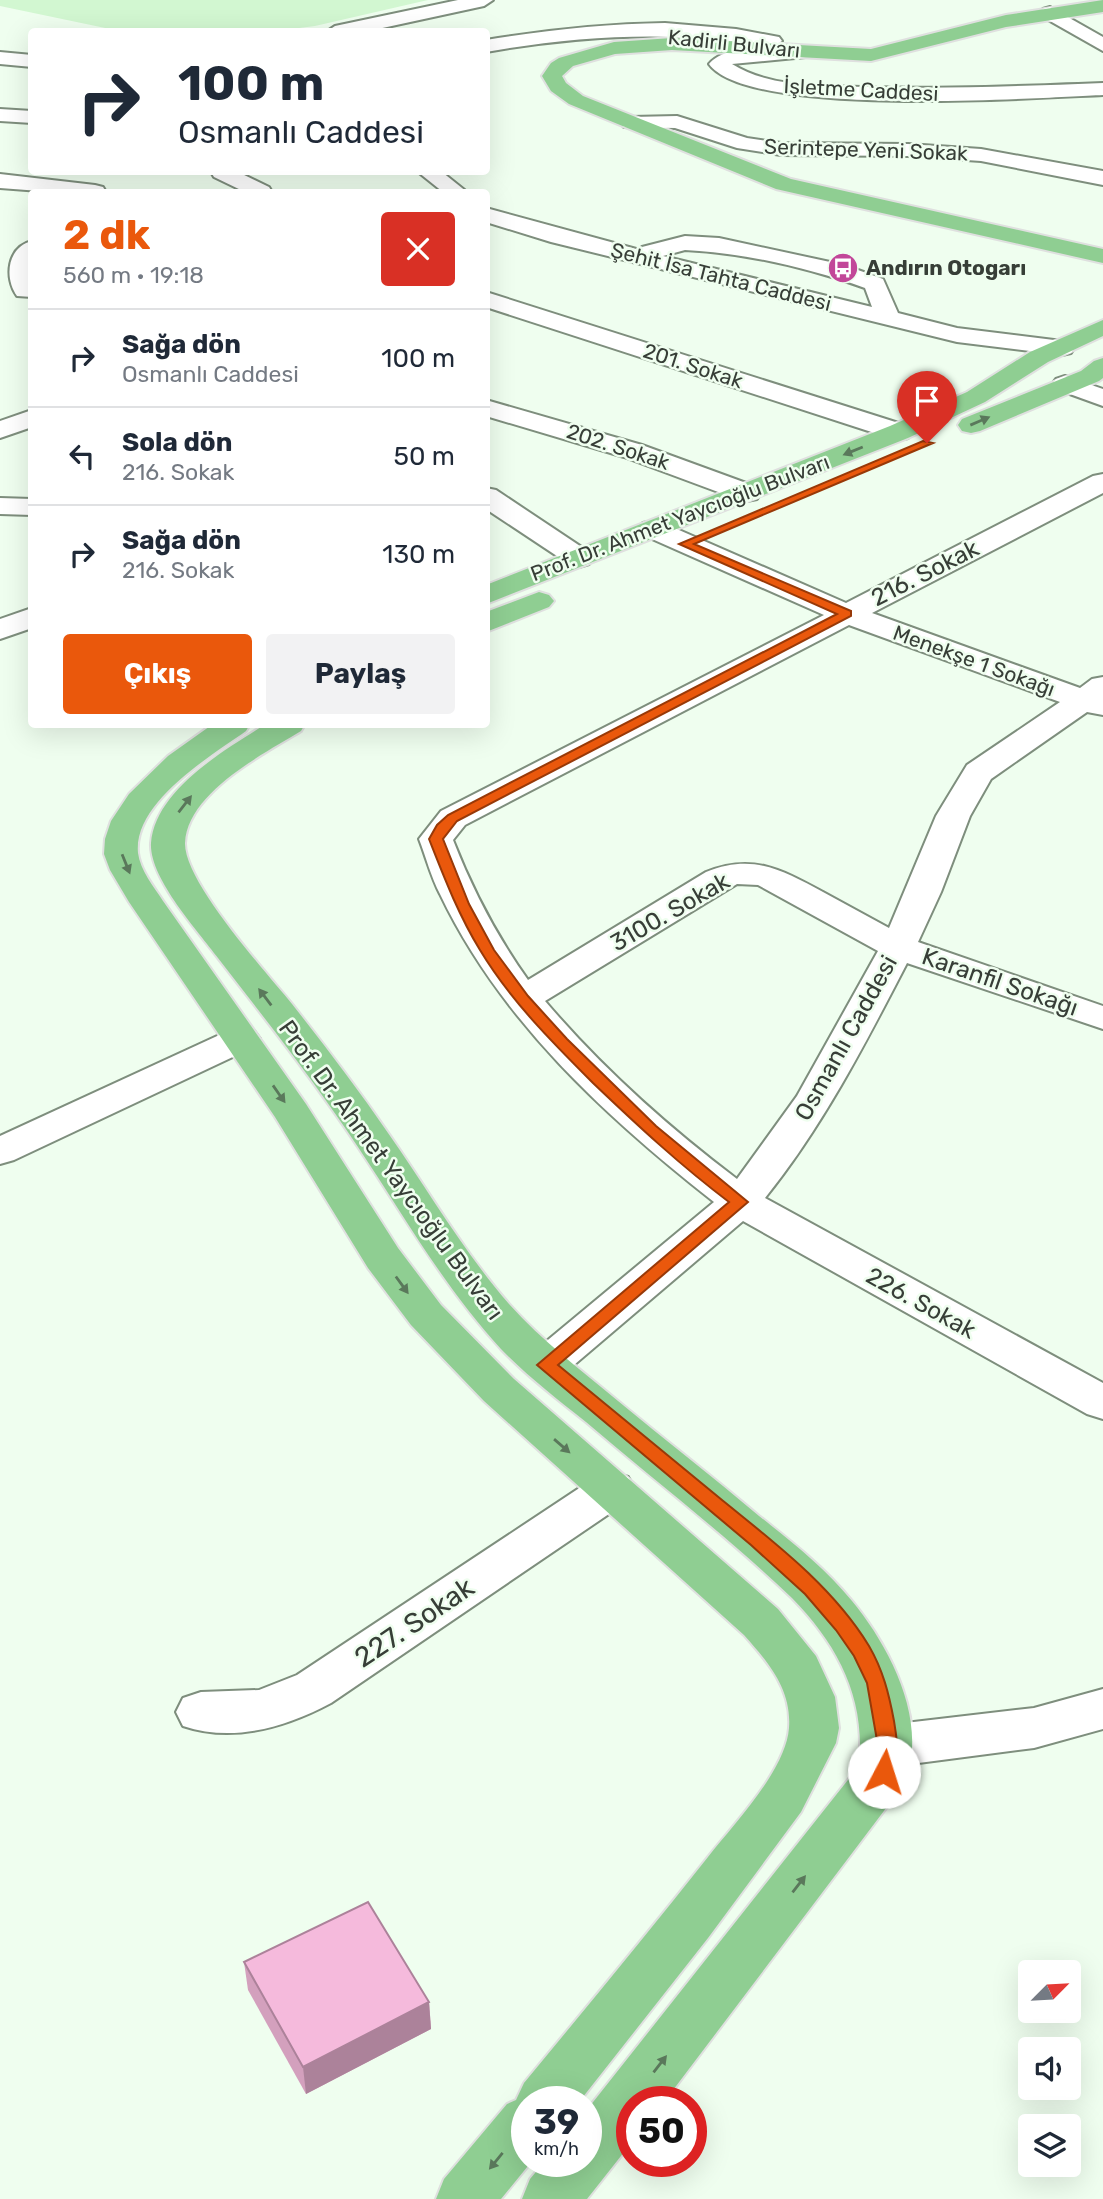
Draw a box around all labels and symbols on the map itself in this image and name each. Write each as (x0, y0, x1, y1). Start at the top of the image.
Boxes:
street label: Kadirli Bulvarı (667, 24, 801, 63)
street label: İşletme Caddesi (783, 73, 939, 106)
street label: Serintepe Yeni Sokak (764, 133, 969, 166)
street label: Şehit İsa Tahta Caddesi (608, 237, 834, 316)
bus stop icon: Andırın Otogarı (826, 251, 860, 285)
place label: Andırın Otogarı (866, 255, 1026, 280)
street label: 201. Sokak (640, 338, 746, 393)
pin (897, 371, 957, 443)
one-way arrow (970, 415, 990, 427)
street label: 202. Sokak (564, 418, 673, 475)
one-way arrow (842, 445, 863, 456)
street label: Prof. Dr. Ahmet Yaycıoğlu Bulvarı (527, 449, 833, 586)
street label: 216. Sokak (866, 534, 984, 612)
street label: Menekşe 1 Sokağı (890, 620, 1058, 701)
one-way arrow (178, 795, 193, 813)
one-way arrow (121, 854, 132, 875)
street label: 3100. Sokak (606, 866, 735, 957)
street label: Karanfil Sokağı (918, 942, 1082, 1022)
street label: Osmanlı Caddesi (789, 951, 903, 1125)
one-way arrow (257, 988, 272, 1006)
street label: Prof. Dr. Ahmet Yaycıoğlu Bulvarı (273, 1015, 509, 1325)
one-way arrow (272, 1085, 286, 1103)
street label: 226. Sokak (861, 1261, 981, 1345)
one-way arrow (395, 1276, 409, 1294)
one-way arrow (554, 1438, 571, 1453)
street label: 227. Sokak (348, 1570, 481, 1674)
position arrow (847, 1735, 921, 1809)
one-way arrow (792, 1875, 806, 1893)
north arrow (1018, 1960, 1082, 2023)
one-way arrow (652, 2055, 667, 2073)
speed limit sign: 50 (616, 2086, 707, 2177)
one-way arrow (489, 2153, 504, 2170)

